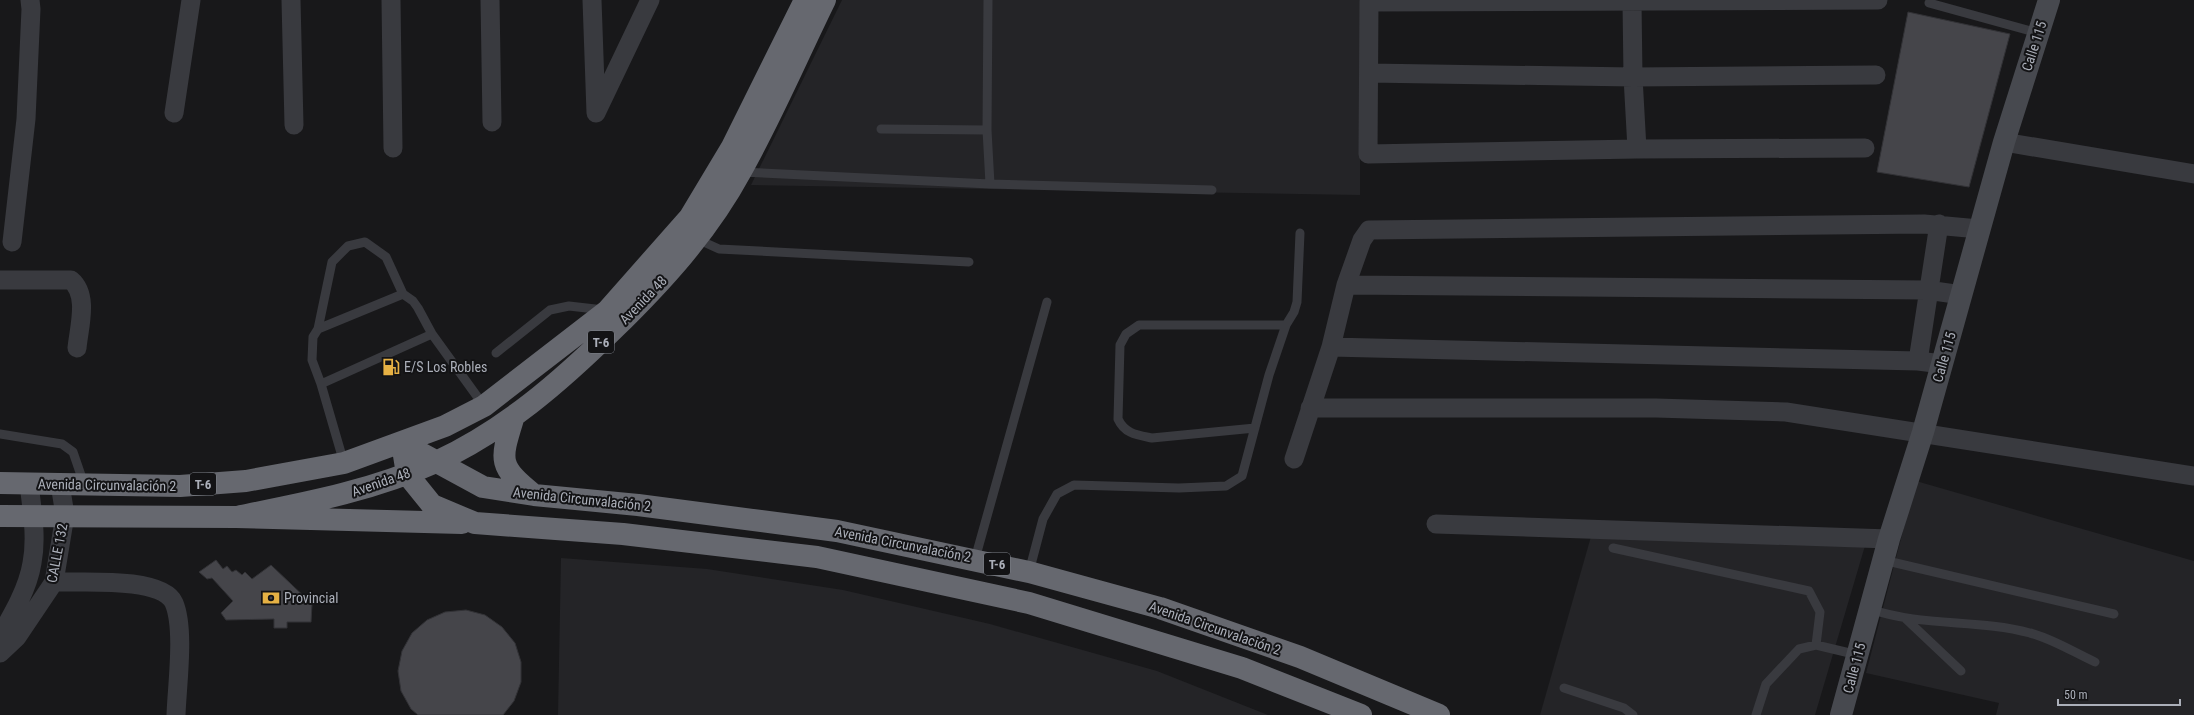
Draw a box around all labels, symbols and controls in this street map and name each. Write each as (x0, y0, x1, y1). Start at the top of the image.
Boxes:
street label: Calle 115 (2018, 19, 2050, 73)
street label: Avenida 48 (616, 272, 670, 327)
street label: Calle 115 (1929, 330, 1959, 384)
road number: T-6 (588, 331, 614, 353)
fuel station icon: E/S Los Robles (381, 357, 401, 377)
place label: E/S Los Robles (404, 359, 487, 375)
street label: Avenida 48 (350, 464, 412, 499)
road number: T-6 (190, 473, 216, 495)
street label: Avenida Circunvalación 2 (38, 476, 176, 494)
street label: Avenida Circunvalación 2 (512, 484, 652, 514)
street label: CALLE 132 (43, 522, 71, 584)
street label: Avenida Circunvalación 2 (834, 523, 973, 565)
road number: T-6 (984, 553, 1010, 575)
bank icon: Provincial (261, 588, 281, 608)
place label: Provincial (284, 590, 338, 606)
street label: Avenida Circunvalación 2 (1147, 598, 1283, 658)
street label: Calle 115 (1840, 641, 1868, 695)
scale bar (2058, 681, 2180, 707)
text: 50 m (2064, 688, 2088, 702)

